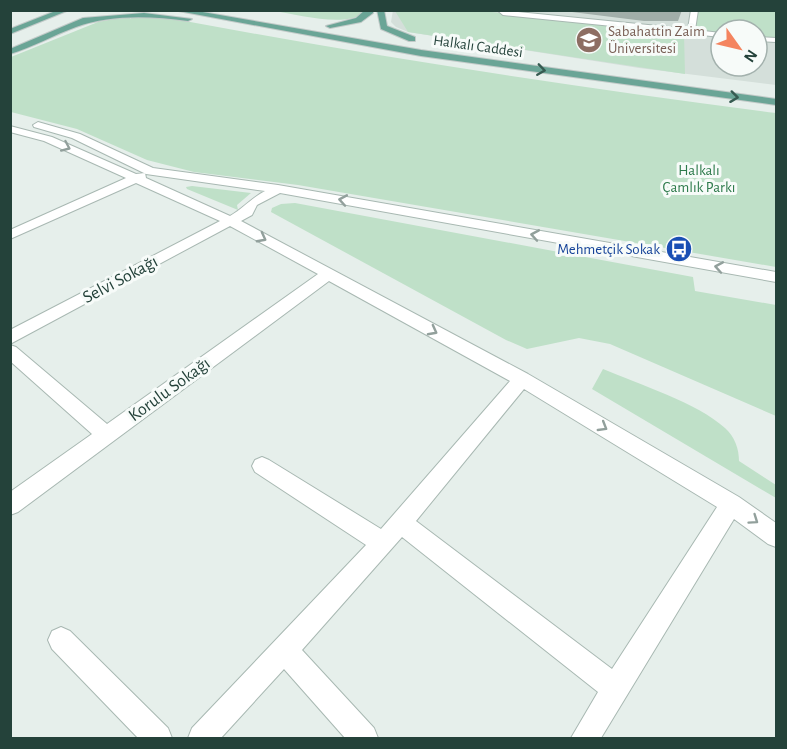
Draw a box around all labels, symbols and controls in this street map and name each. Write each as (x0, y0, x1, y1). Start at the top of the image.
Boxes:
north arrow (709, 18, 769, 78)
place label: Sabahattin Zaim Üniversitesi (608, 24, 705, 56)
school or university icon: Sabahattin Zaim Üniversitesi (574, 25, 604, 55)
street label: Halkalı Caddesi (432, 33, 524, 60)
text: N (741, 47, 760, 65)
one-way arrow (537, 64, 546, 76)
one-way arrow (730, 90, 739, 103)
one-way arrow (59, 140, 70, 152)
park label: Halkalı Çamlık Parkı (663, 163, 735, 195)
one-way arrow (338, 194, 348, 207)
one-way arrow (530, 229, 540, 242)
one-way arrow (256, 231, 266, 242)
bus stop icon: Mehmetçik Sokak (664, 234, 694, 264)
place label: Mehmetçik Sokak (557, 242, 660, 257)
street label: Selvi Sokağı (80, 253, 161, 307)
one-way arrow (714, 262, 723, 274)
one-way arrow (427, 324, 438, 335)
street label: Korulu Sokağı (125, 354, 214, 425)
one-way arrow (597, 420, 607, 432)
one-way arrow (747, 513, 758, 524)

